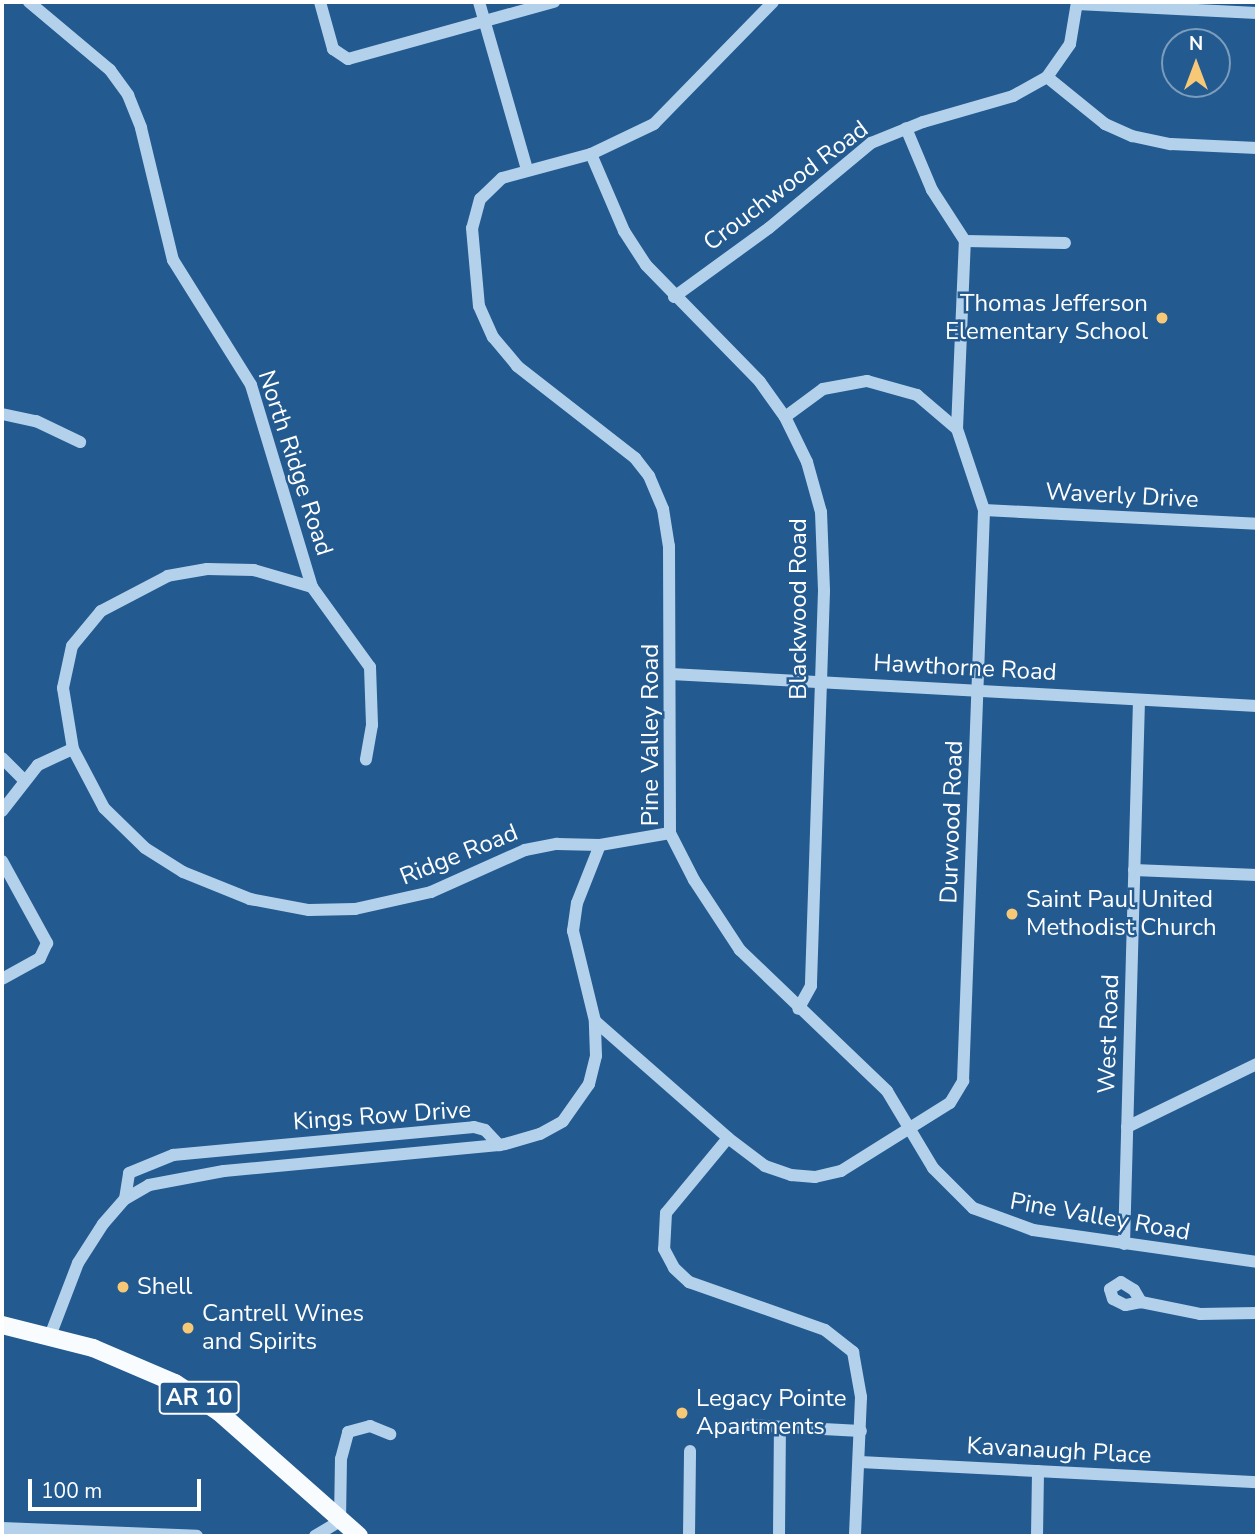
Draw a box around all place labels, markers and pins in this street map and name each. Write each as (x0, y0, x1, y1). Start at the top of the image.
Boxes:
place label: Thomas Jefferson Elementary School (945, 290, 1148, 346)
marker: Thomas Jefferson Elementary School (1154, 310, 1170, 326)
place label: Saint Paul United Methodist Church (1026, 886, 1217, 942)
marker: Saint Paul United Methodist Church (1004, 906, 1020, 922)
place label: Shell (137, 1273, 192, 1301)
marker: Shell (115, 1279, 131, 1295)
place label: Cantrell Wines and Spirits (202, 1300, 364, 1356)
marker: Cantrell Wines and Spirits (180, 1320, 196, 1336)
place label: Legacy Pointe Apartments (696, 1385, 846, 1441)
marker: Legacy Pointe Apartments (674, 1405, 690, 1421)

